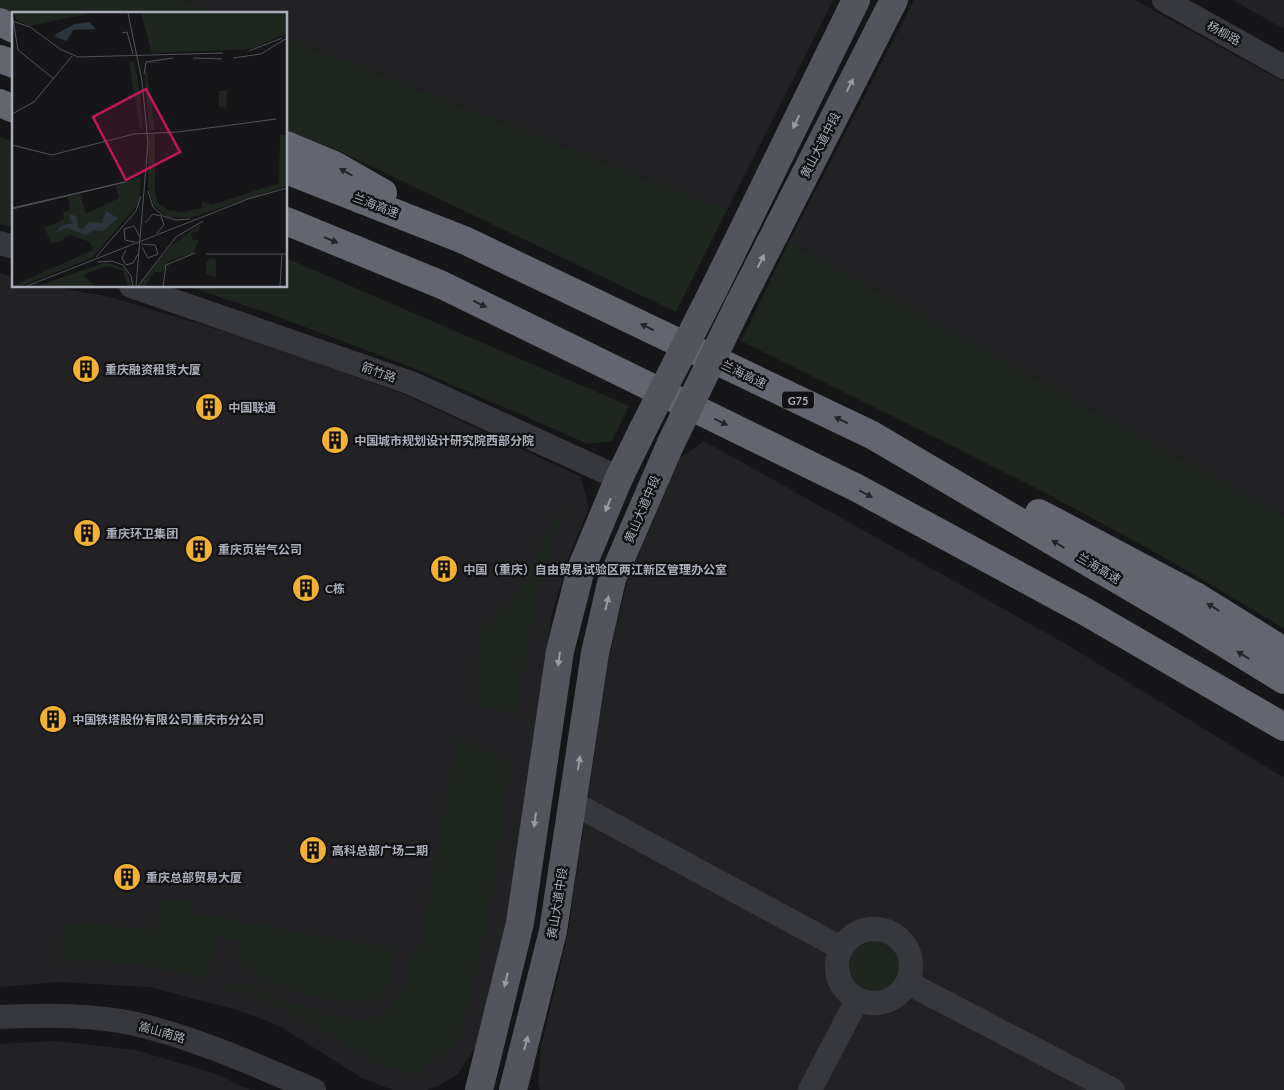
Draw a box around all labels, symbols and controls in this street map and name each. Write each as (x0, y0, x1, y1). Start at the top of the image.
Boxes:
inset map (12, 12, 288, 288)
street label: 杨柳路 (1205, 18, 1243, 48)
one-way arrow (846, 77, 855, 92)
street label: 黄山大道中段 (797, 110, 843, 180)
one-way arrow (792, 115, 800, 129)
one-way arrow (339, 168, 354, 176)
street label: 兰海高速 (351, 189, 401, 221)
one-way arrow (324, 236, 338, 244)
one-way arrow (757, 253, 765, 268)
one-way arrow (473, 300, 487, 308)
one-way arrow (640, 323, 654, 331)
building icon: 重庆融资租赁大厦 (71, 354, 101, 384)
street label: 兰海高速 (719, 357, 769, 391)
street label: 箭竹路 (360, 359, 398, 385)
place label: 重庆融资租赁大厦 (105, 362, 201, 377)
building icon: 中国联通 (194, 392, 224, 422)
road number: G75 (782, 392, 814, 408)
place label: 中国联通 (228, 400, 276, 415)
one-way arrow (834, 416, 848, 424)
one-way arrow (713, 418, 728, 426)
building icon: 中国城市规划设计研究院西部分院 (320, 425, 350, 455)
place label: 中国城市规划设计研究院西部分院 (354, 433, 534, 448)
street label: 黄山大道中段 (621, 473, 663, 545)
one-way arrow (860, 489, 873, 498)
one-way arrow (603, 498, 611, 512)
building icon: 重庆环卫集团 (72, 518, 102, 548)
place label: 重庆环卫集团 (106, 526, 178, 541)
building icon: 重庆页岩气公司 (184, 534, 214, 564)
one-way arrow (1052, 540, 1065, 549)
place label: 重庆页岩气公司 (218, 542, 302, 557)
street label: 兰海高速 (1075, 549, 1123, 587)
building icon: 中国（重庆）自由贸易试验区两江新区管理办公室 (429, 554, 459, 584)
place label: 中国（重庆）自由贸易试验区两江新区管理办公室 (463, 562, 727, 577)
building icon: C栋 (291, 573, 321, 603)
place label: C栋 (325, 581, 345, 596)
one-way arrow (603, 596, 611, 611)
one-way arrow (1206, 602, 1220, 611)
one-way arrow (1236, 650, 1249, 659)
one-way arrow (554, 651, 562, 667)
building icon: 中国铁塔股份有限公司重庆市分公司 (38, 704, 68, 734)
place label: 中国铁塔股份有限公司重庆市分公司 (72, 712, 264, 727)
one-way arrow (575, 755, 583, 771)
one-way arrow (531, 812, 539, 828)
building icon: 高科总部广场二期 (298, 835, 328, 865)
place label: 高科总部广场二期 (332, 843, 428, 858)
building icon: 重庆总部贸易大厦 (112, 862, 142, 892)
street label: 黄山大道中段 (544, 866, 570, 940)
place label: 重庆总部贸易大厦 (146, 870, 242, 885)
one-way arrow (502, 972, 510, 987)
street label: 嵩山南路 (137, 1018, 187, 1046)
one-way arrow (523, 1035, 531, 1050)

